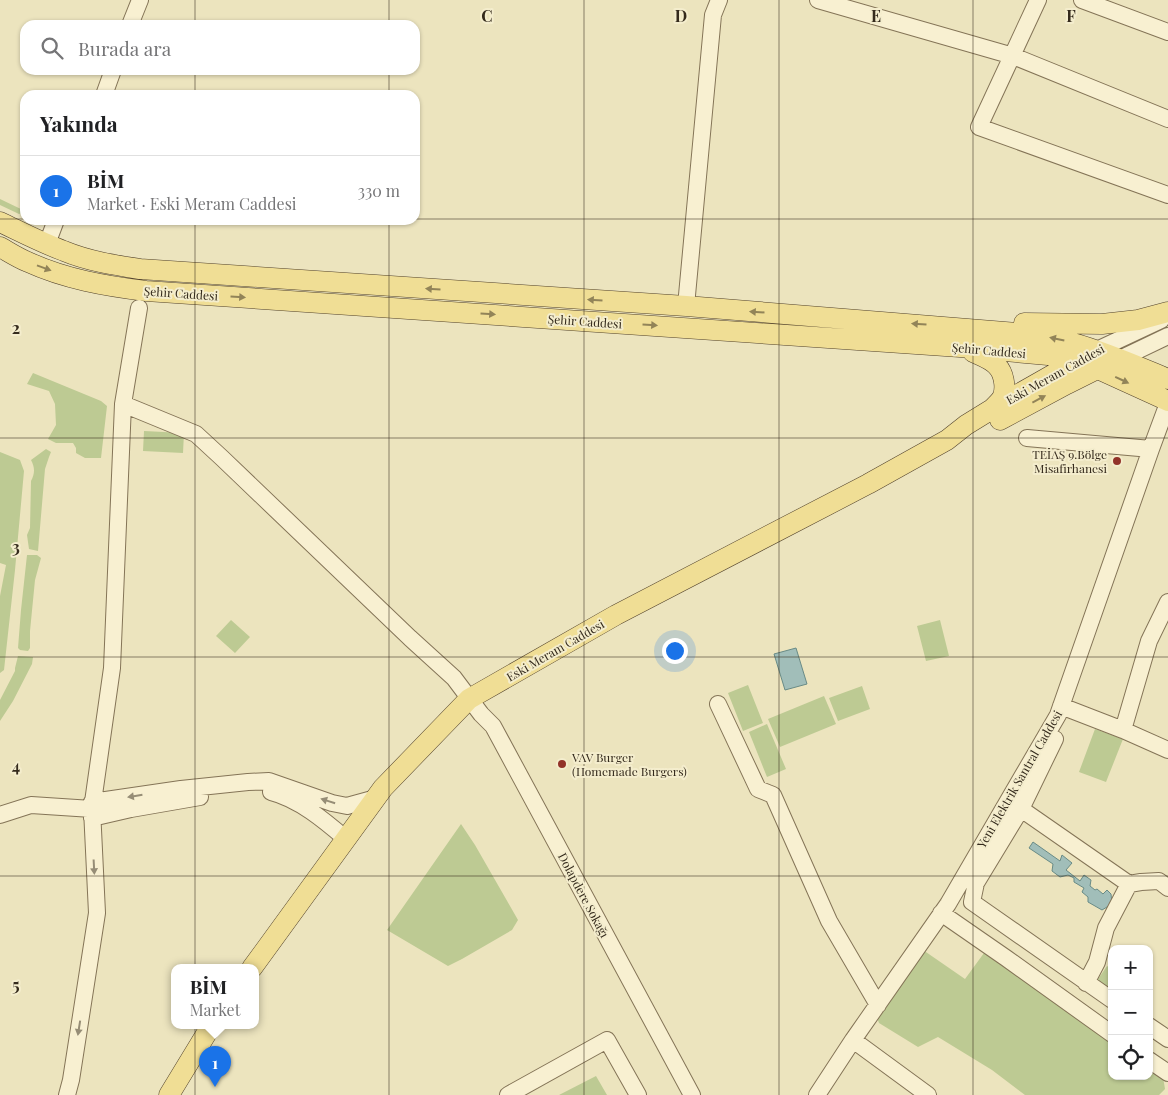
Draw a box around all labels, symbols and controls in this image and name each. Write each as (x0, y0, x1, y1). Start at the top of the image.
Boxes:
text: C (481, 5, 493, 26)
text: D (675, 5, 687, 26)
text: E (871, 5, 881, 26)
text: F (1066, 5, 1076, 26)
search box (20, 20, 420, 75)
icon: search (38, 34, 66, 62)
text: Burada ara (78, 35, 171, 61)
text: Yakında (40, 109, 118, 137)
text: BİM (87, 167, 124, 193)
text: 1 (53, 180, 59, 201)
text: 330 m (358, 180, 400, 201)
text: Market · Eski Meram Caddesi (87, 193, 297, 214)
one-way arrow (37, 264, 52, 272)
street label: Şehir Caddesi (143, 282, 219, 304)
one-way arrow (424, 284, 440, 292)
one-way arrow (231, 293, 247, 301)
one-way arrow (587, 295, 603, 303)
one-way arrow (749, 307, 765, 315)
one-way arrow (480, 310, 496, 318)
street label: Şehir Caddesi (547, 310, 623, 332)
text: 2 (12, 317, 20, 338)
one-way arrow (911, 320, 927, 328)
one-way arrow (642, 322, 658, 330)
one-way arrow (1049, 335, 1064, 343)
street label: Şehir Caddesi (951, 339, 1027, 361)
street label: Eski Meram Caddesi (1003, 340, 1107, 408)
one-way arrow (1115, 376, 1130, 384)
one-way arrow (1032, 395, 1046, 403)
place label: TEİAŞ 9.Bölge Misafirhanesi (1032, 446, 1107, 476)
marker: TEİAŞ 9.Bölge Misafirhanesi (1111, 455, 1123, 467)
text: 3 (12, 536, 20, 557)
street label: Eski Meram Caddesi (503, 615, 607, 684)
your location (662, 638, 688, 664)
street label: Yeni Elektrik Santral Caddesi (972, 707, 1065, 852)
place label: VAV Burger (Homemade Burgers) (571, 749, 687, 779)
text: 4 (12, 755, 20, 776)
marker: VAV Burger (Homemade Burgers) (556, 758, 568, 770)
one-way arrow (127, 792, 143, 800)
one-way arrow (321, 797, 336, 805)
street label: Dolapdere Sokağı (555, 850, 613, 941)
one-way arrow (91, 859, 99, 875)
map controls (1108, 945, 1153, 1080)
button: + (1108, 945, 1153, 990)
popup (171, 964, 259, 1029)
text: BİM (190, 973, 227, 999)
text: 5 (12, 974, 20, 995)
button: − (1108, 990, 1153, 1035)
text: Market (190, 999, 240, 1020)
one-way arrow (75, 1020, 83, 1036)
button: locate (1108, 1035, 1153, 1080)
pin: 1 (199, 1046, 231, 1087)

